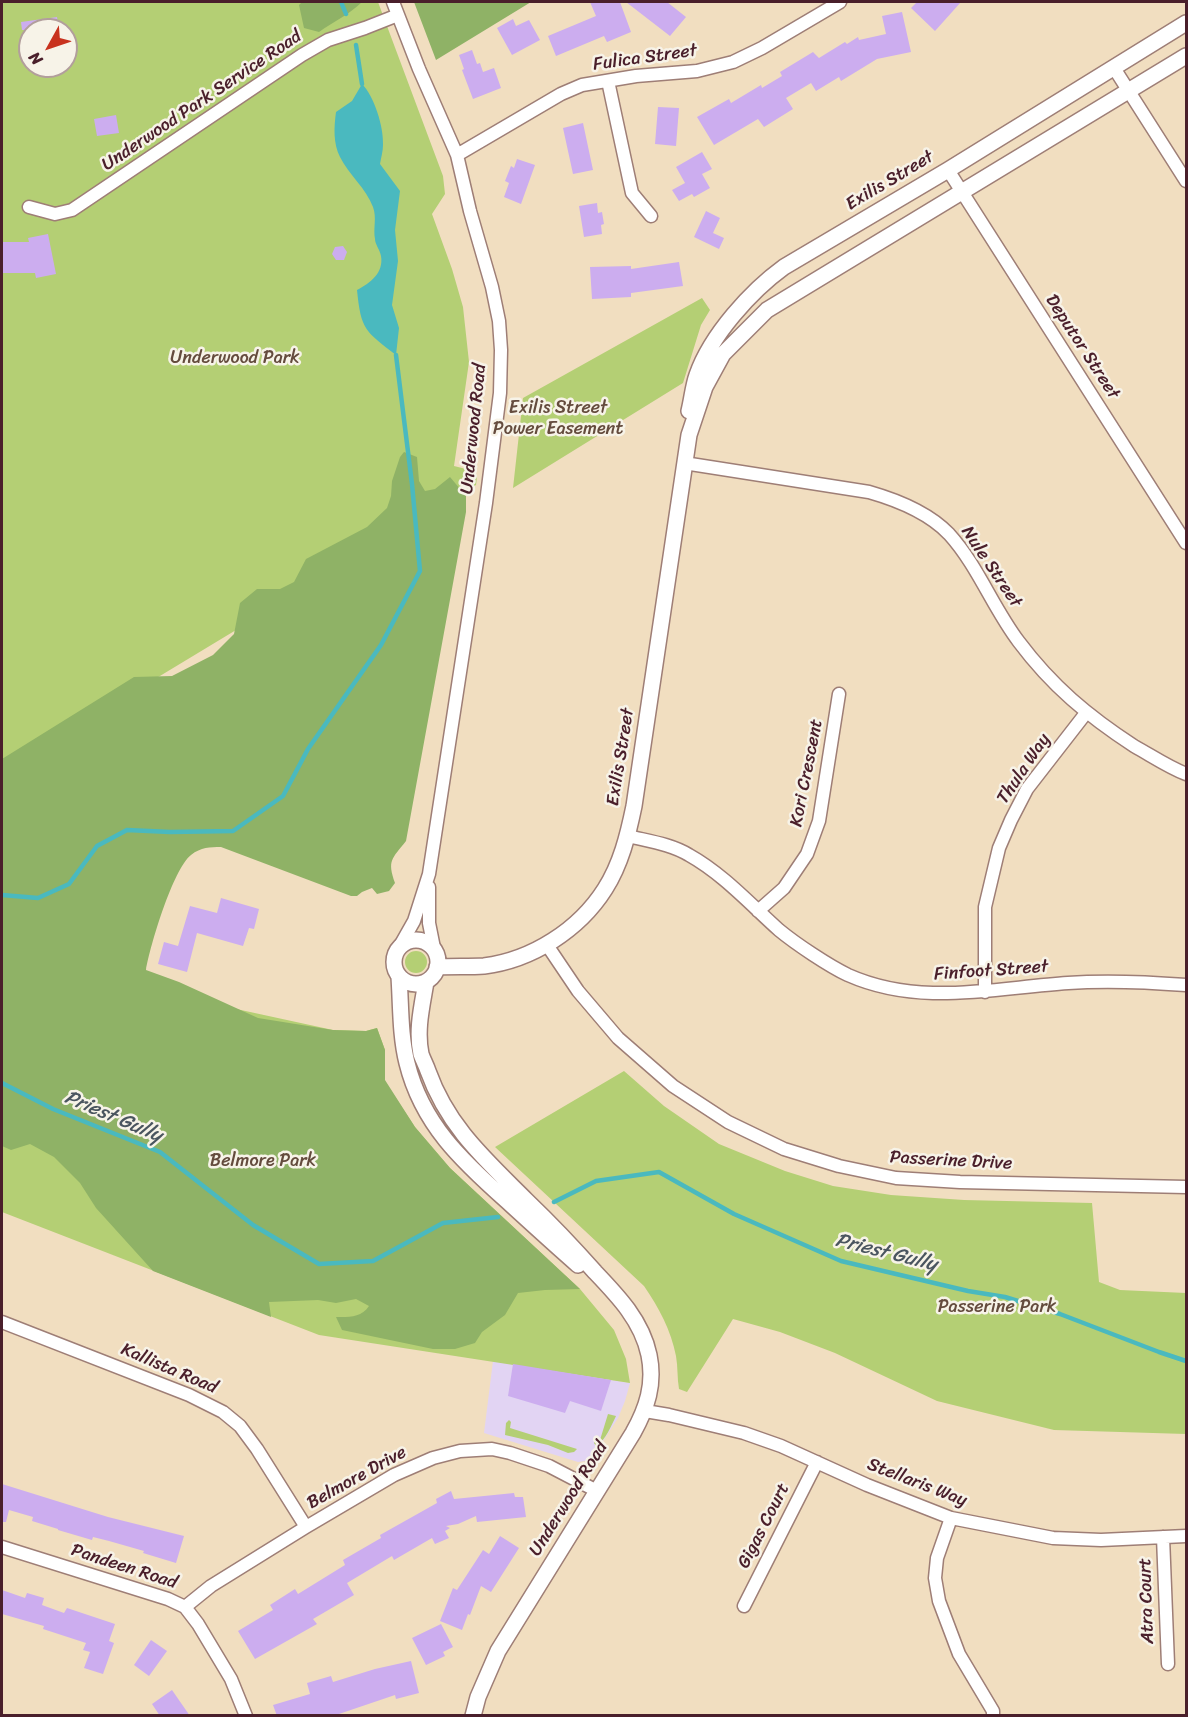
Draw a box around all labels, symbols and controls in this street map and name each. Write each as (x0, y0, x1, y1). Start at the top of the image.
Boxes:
north arrow (18, 18, 78, 78)
street label: Underwood Park Service Road (98, 26, 306, 176)
street label: Fulica Street (592, 40, 698, 76)
text: N (21, 45, 50, 72)
street label: Exilis Street (842, 146, 938, 216)
street label: Deputor Street (1040, 291, 1124, 403)
park label: Underwood Park (170, 347, 300, 369)
street label: Underwood Road (456, 363, 492, 495)
park label: Exilis Street Power Easement (493, 397, 623, 440)
street label: Nule Street (956, 522, 1026, 612)
street label: Exilis Street (603, 707, 639, 807)
street label: Kori Crescent (786, 717, 828, 829)
street label: Thula Way (993, 730, 1055, 808)
street label: Finfoot Street (933, 956, 1049, 986)
water label: Priest Gully (61, 1086, 165, 1148)
street label: Passerine Drive (889, 1147, 1013, 1175)
park label: Belmore Park (210, 1150, 316, 1172)
water label: Priest Gully (833, 1229, 939, 1277)
park label: Passerine Park (938, 1296, 1056, 1318)
street label: Kallista Road (117, 1339, 221, 1399)
street label: Underwood Road (525, 1438, 613, 1560)
street label: Belmore Drive (304, 1442, 410, 1514)
street label: Stellaris Way (864, 1454, 970, 1512)
street label: Gigas Court (733, 1480, 795, 1572)
street label: Pandeen Road (68, 1540, 180, 1594)
street label: Atra Court (1135, 1558, 1159, 1644)

